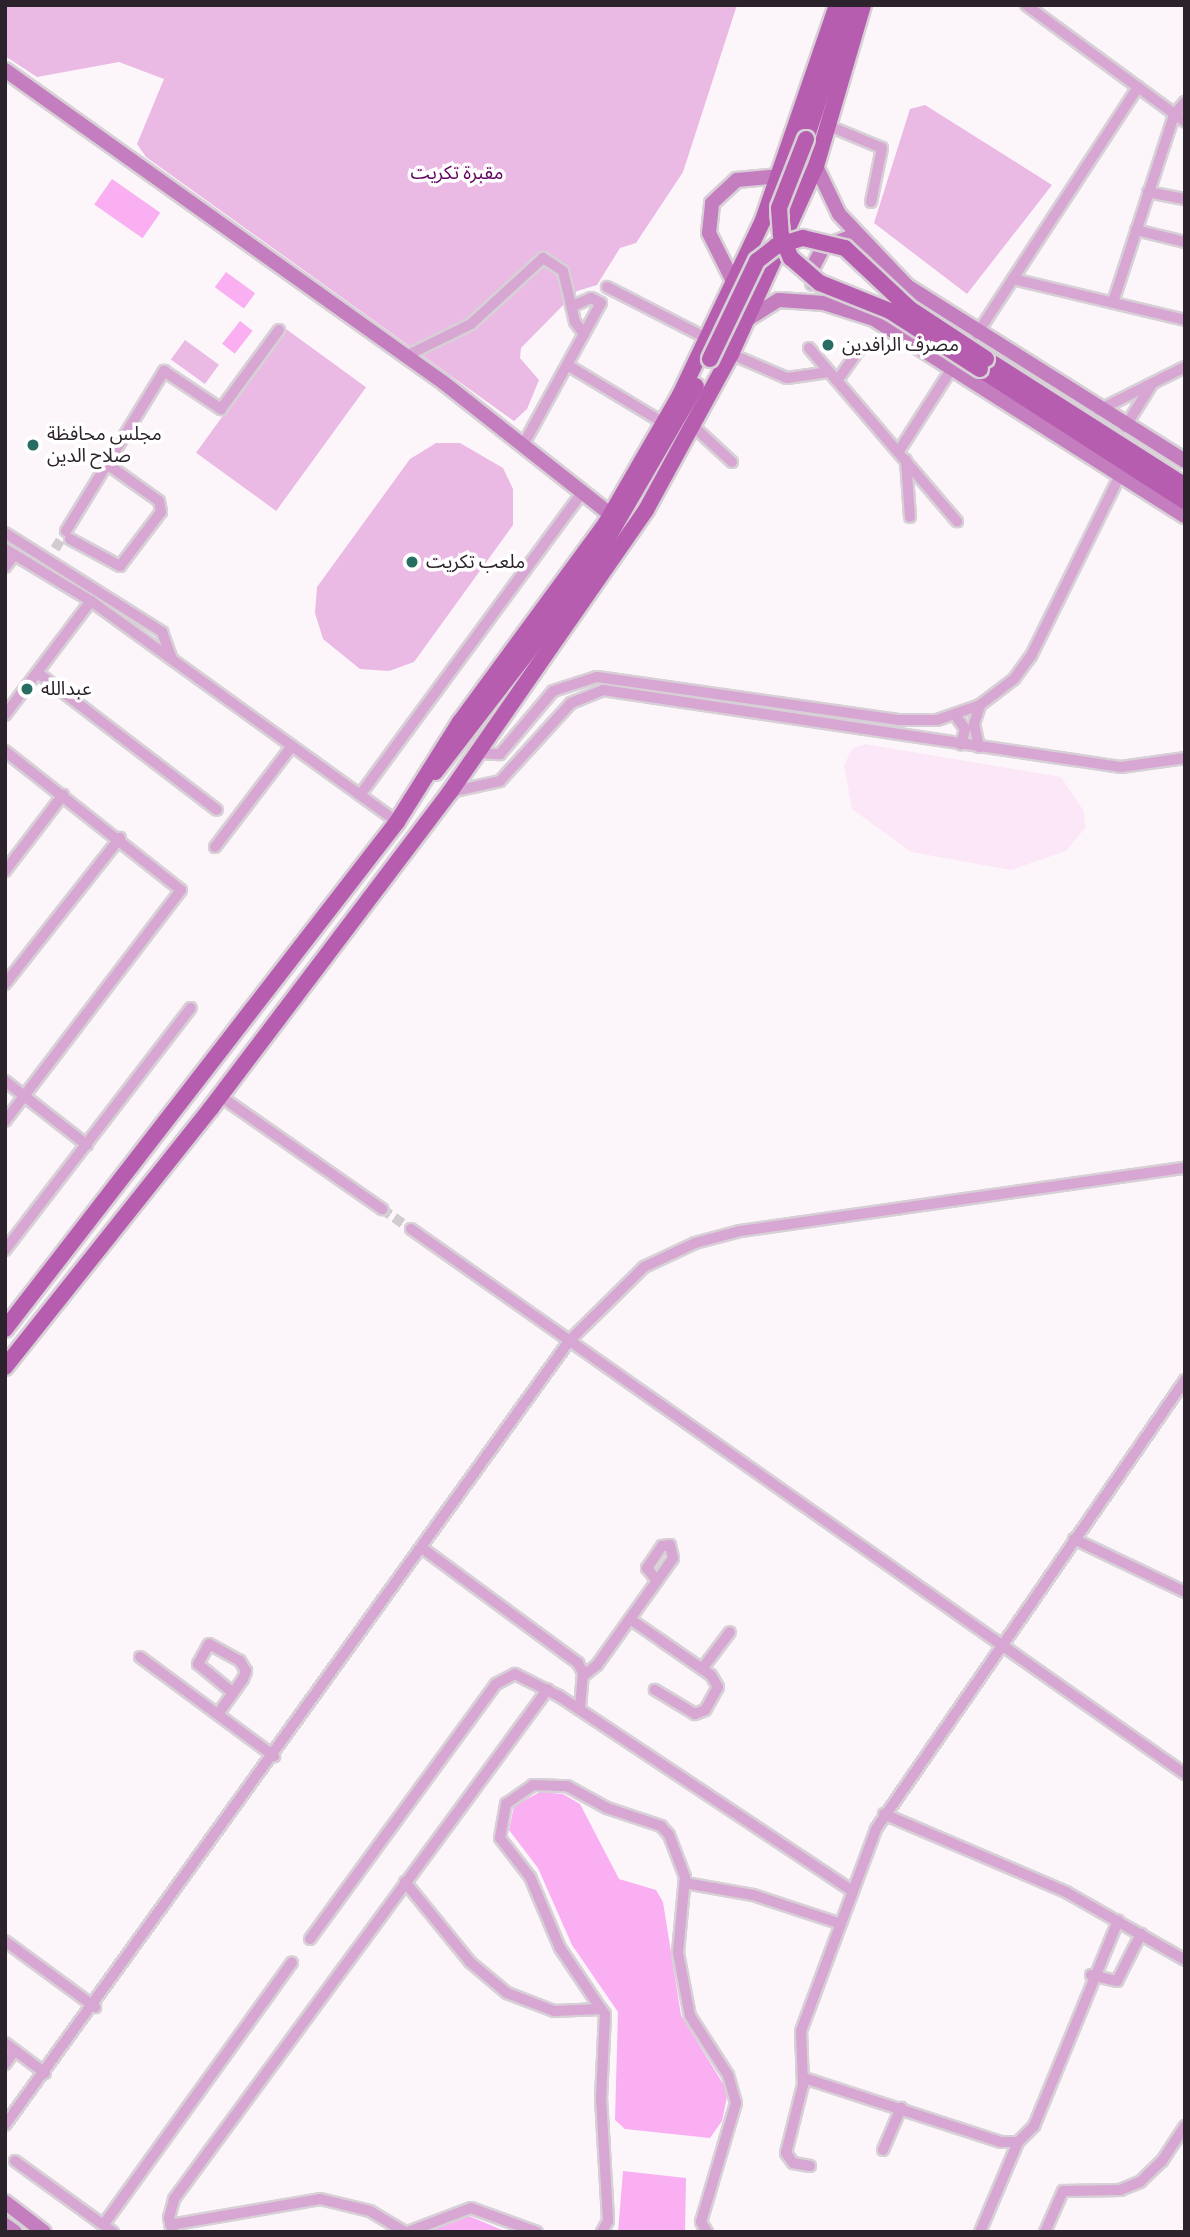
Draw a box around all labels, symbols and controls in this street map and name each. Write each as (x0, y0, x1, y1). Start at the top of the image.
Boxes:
park label: مقبرة تكريت (410, 162, 504, 184)
place label: مصرف الرافدين (842, 334, 959, 356)
marker: مصرف الرافدين (820, 337, 836, 353)
place label: مجلس محافظة صلاح الدين (47, 423, 162, 467)
marker: مجلس محافظة صلاح الدين (25, 437, 41, 453)
place label: ملعب تكريت (426, 551, 525, 573)
marker: ملعب تكريت (404, 554, 420, 570)
place label: عبدالله (41, 678, 92, 700)
marker: عبدالله (19, 681, 35, 697)

